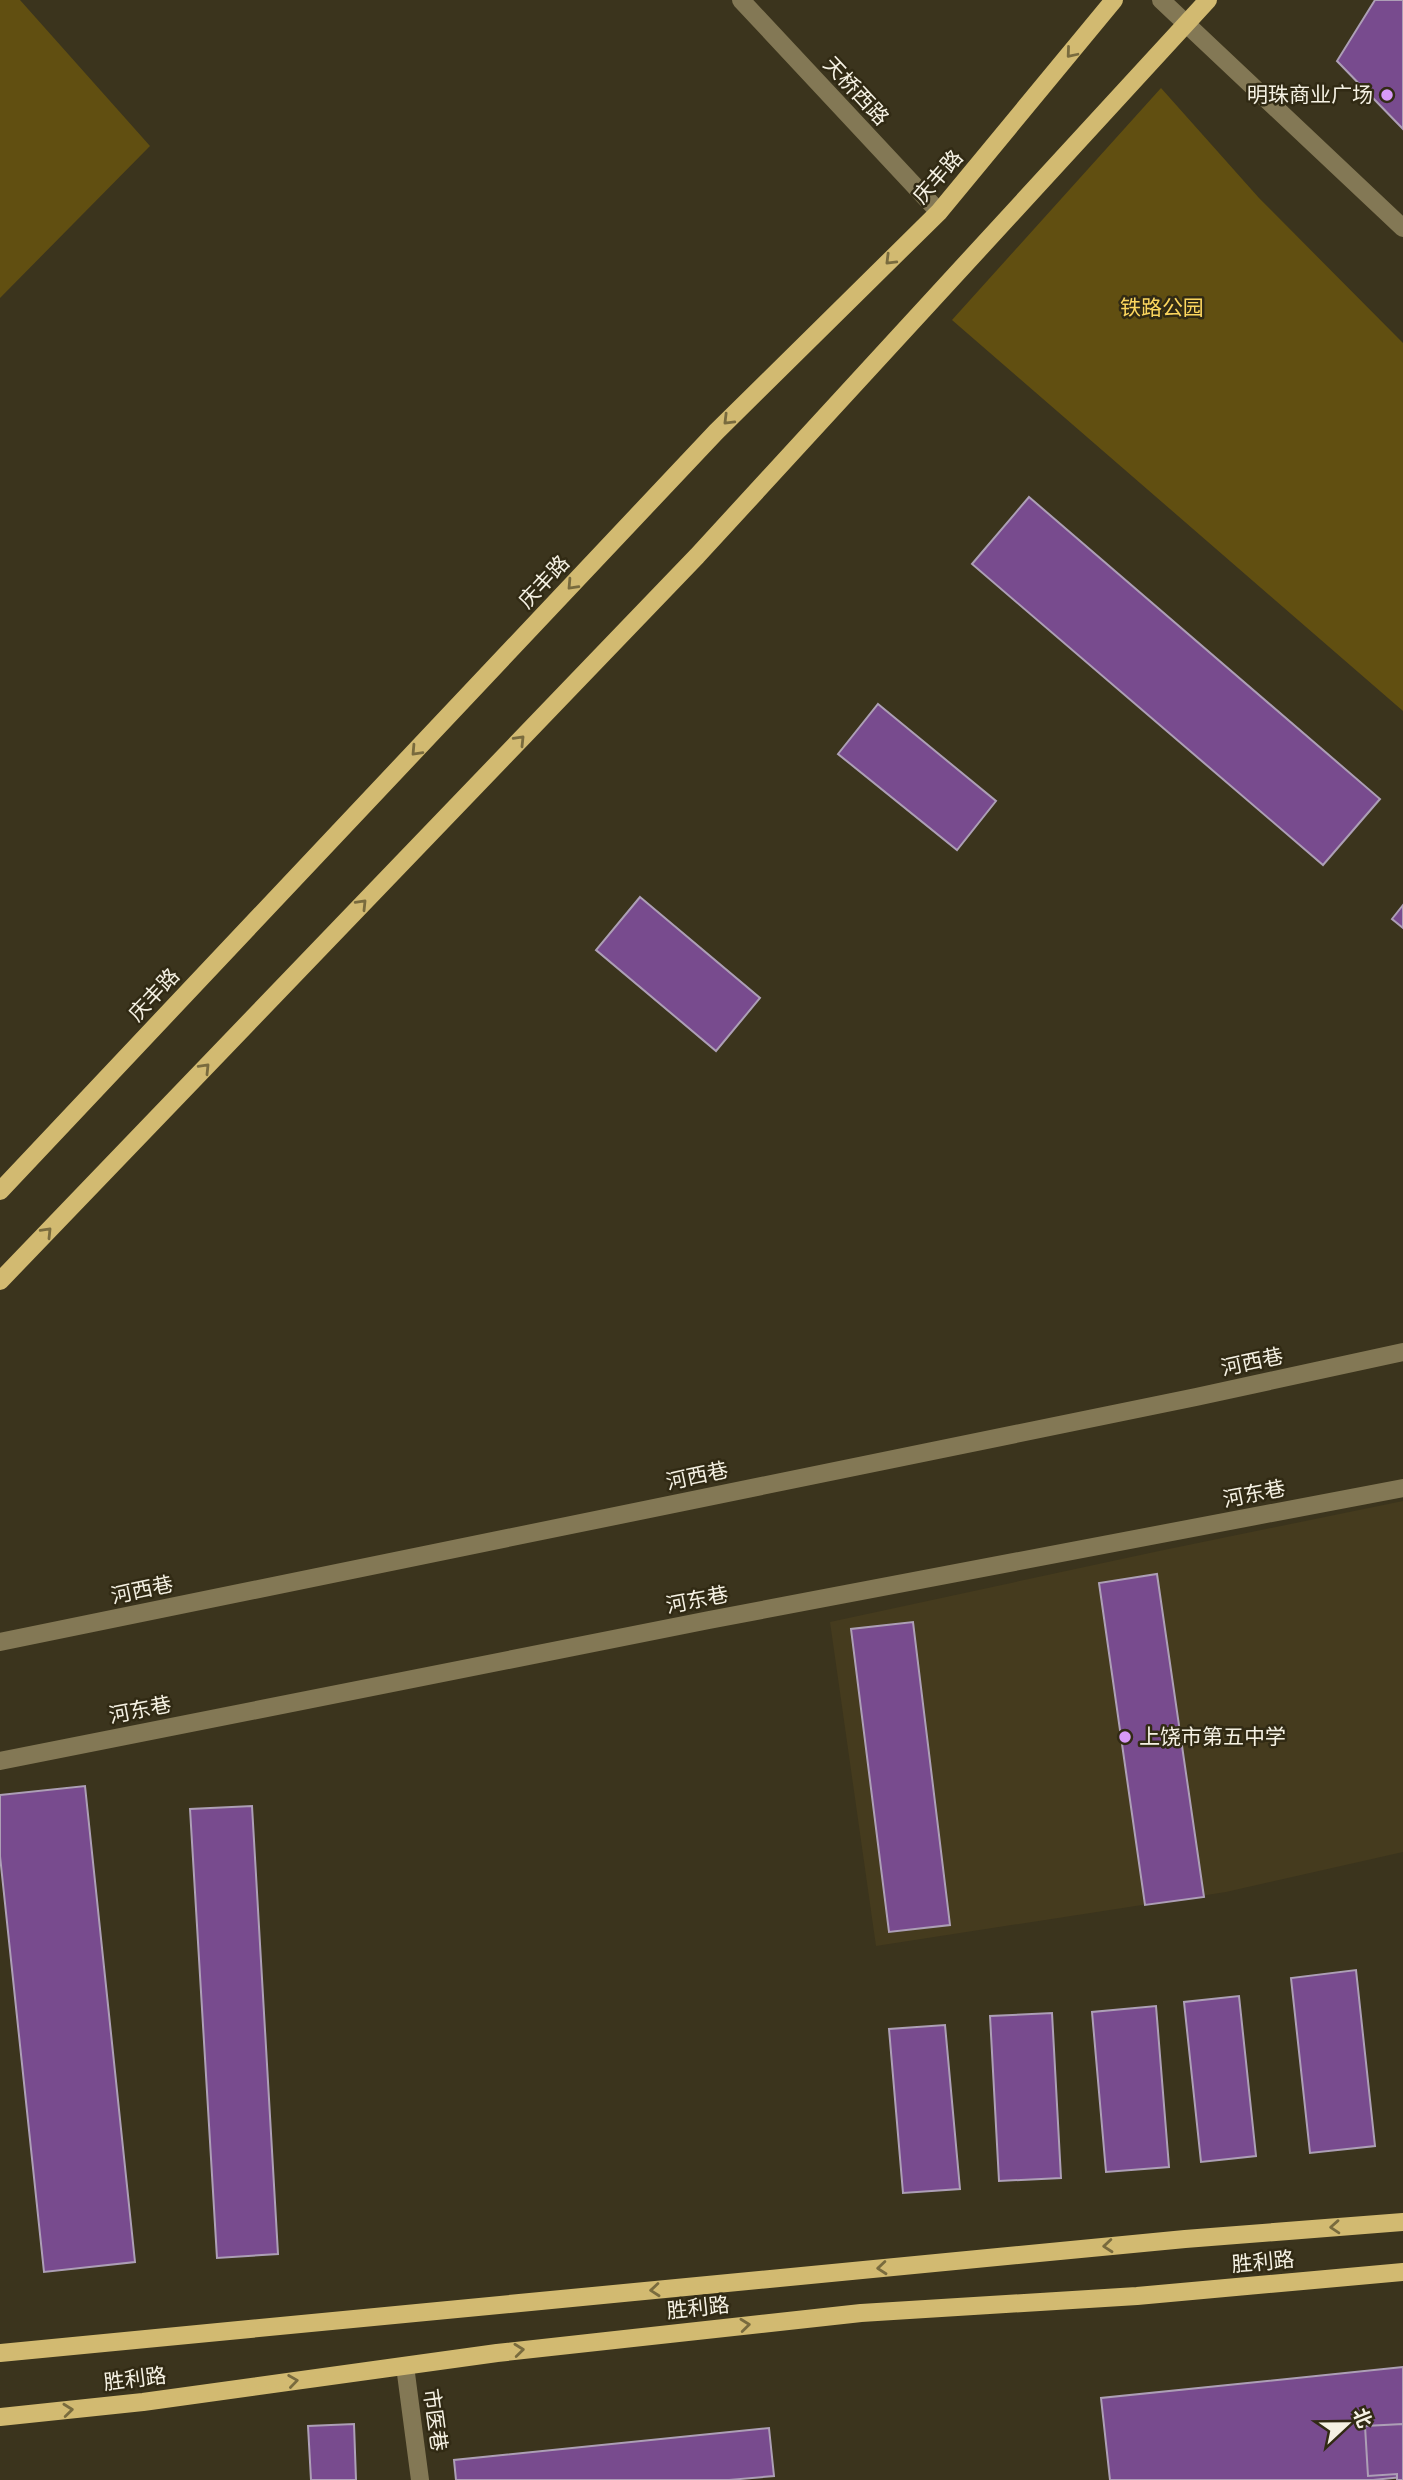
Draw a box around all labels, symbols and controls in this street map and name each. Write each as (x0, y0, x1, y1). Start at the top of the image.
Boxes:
one-way arrow (1067, 44, 1079, 57)
street label: 天桥西路 (818, 50, 896, 131)
place label: 明珠商业广场 (1247, 80, 1373, 108)
marker: 明珠商业广场 (1379, 87, 1395, 103)
street label: 庆丰路 (906, 143, 968, 209)
one-way arrow (886, 252, 899, 265)
park label: 铁路公园 (1120, 293, 1204, 321)
one-way arrow (724, 412, 737, 425)
street label: 庆丰路 (512, 549, 575, 614)
one-way arrow (568, 577, 580, 590)
one-way arrow (511, 735, 524, 748)
one-way arrow (412, 743, 424, 756)
one-way arrow (354, 899, 367, 912)
street label: 庆丰路 (122, 962, 185, 1027)
one-way arrow (196, 1063, 209, 1076)
one-way arrow (39, 1227, 52, 1240)
street label: 河西巷 (1218, 1341, 1286, 1381)
street label: 河西巷 (663, 1455, 731, 1495)
street label: 河东巷 (1220, 1473, 1287, 1513)
street label: 河西巷 (108, 1569, 176, 1609)
street label: 河东巷 (663, 1579, 730, 1619)
street label: 河东巷 (106, 1689, 173, 1729)
place label: 上饶市第五中学 (1139, 1722, 1286, 1750)
marker: 上饶市第五中学 (1117, 1729, 1133, 1745)
one-way arrow (1329, 2219, 1340, 2234)
one-way arrow (1102, 2238, 1113, 2253)
street label: 胜利路 (1230, 2244, 1296, 2278)
one-way arrow (876, 2260, 887, 2275)
one-way arrow (650, 2282, 661, 2297)
street label: 胜利路 (665, 2290, 731, 2324)
one-way arrow (739, 2318, 751, 2333)
one-way arrow (513, 2343, 525, 2358)
street label: 胜利路 (102, 2360, 168, 2396)
one-way arrow (288, 2374, 299, 2389)
street label: 市医巷 (418, 2387, 454, 2453)
north arrow (1312, 2389, 1382, 2459)
one-way arrow (63, 2403, 74, 2418)
text: 北 (1347, 2404, 1378, 2431)

